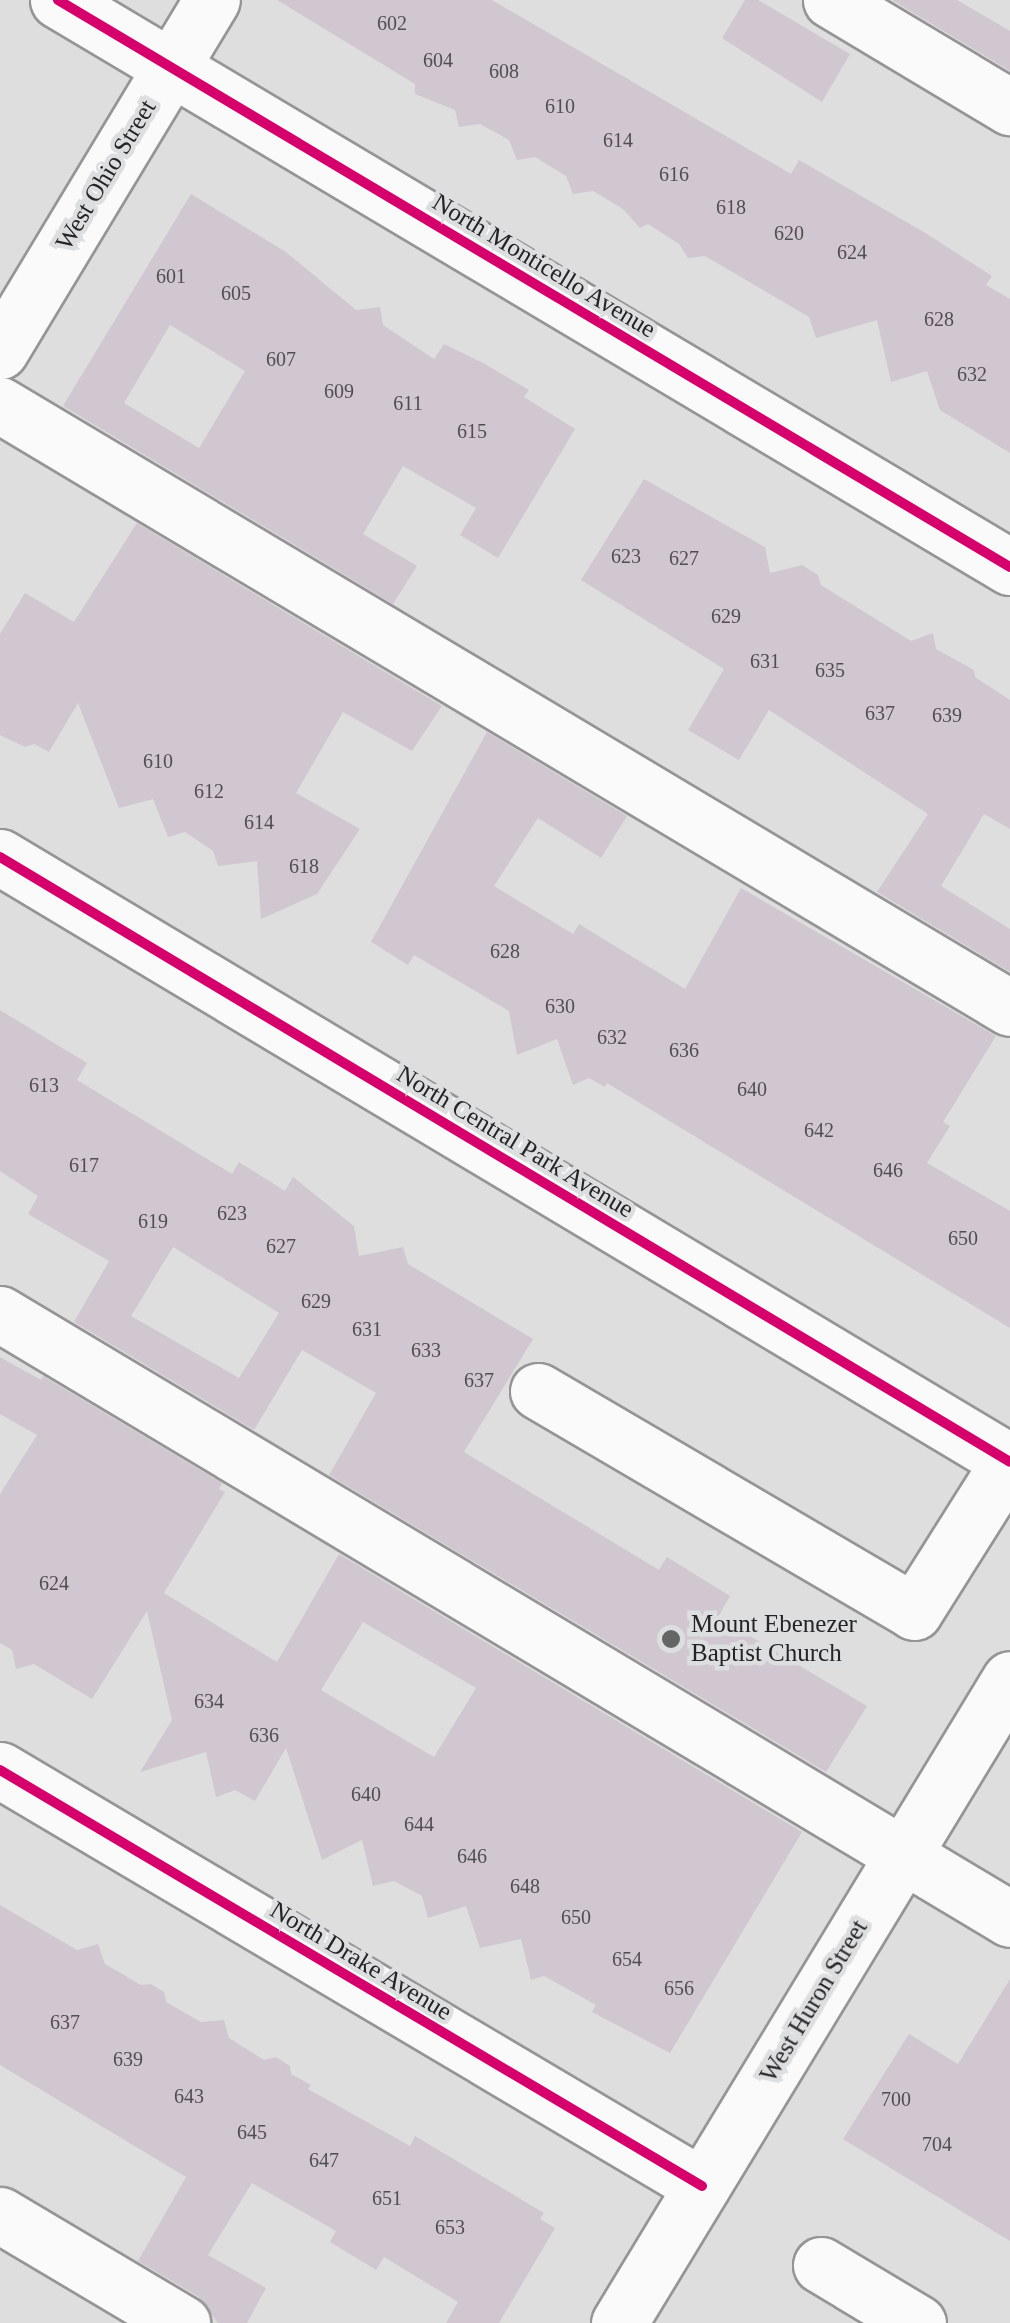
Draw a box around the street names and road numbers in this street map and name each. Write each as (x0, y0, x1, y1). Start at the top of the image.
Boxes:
street label: West Ohio Street (49, 94, 163, 256)
street label: North Monticello Avenue (426, 187, 662, 345)
street label: North Central Park Avenue (391, 1059, 639, 1225)
street label: North Drake Avenue (264, 1895, 458, 2027)
street label: West Huron Street (754, 1914, 874, 2088)

